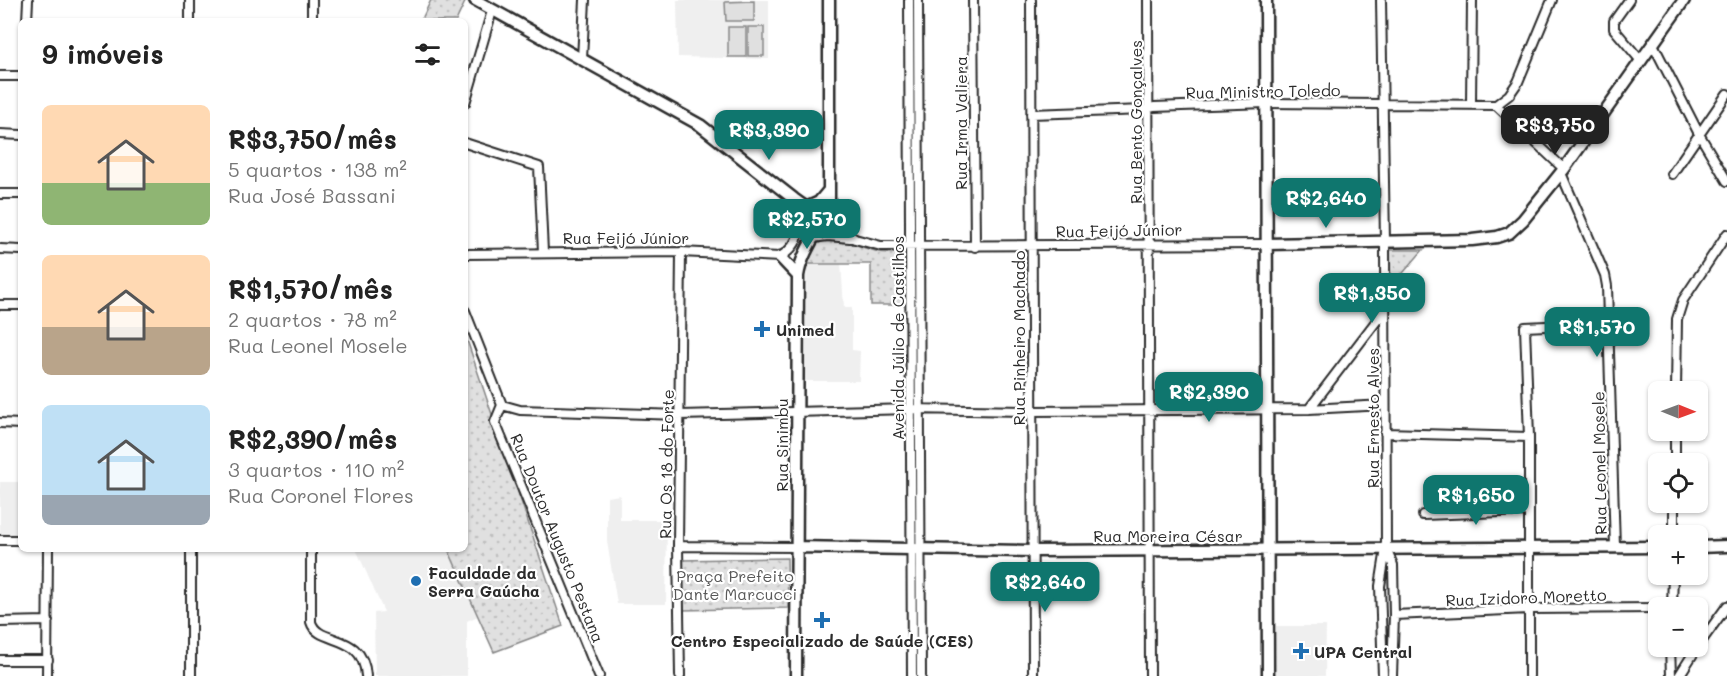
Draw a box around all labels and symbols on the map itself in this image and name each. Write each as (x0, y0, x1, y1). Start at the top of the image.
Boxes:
street label: Rua Bento Gonçalves (1125, 40, 1146, 204)
street label: Rua Irma Valiera (950, 56, 971, 190)
street label: Rua Ministro Toledo (1185, 79, 1341, 103)
pin: R$3,750 (1500, 105, 1610, 156)
pin: R$3,390 (714, 110, 824, 161)
pin: R$2,640 (1271, 178, 1381, 229)
pin: R$2,570 (752, 199, 862, 250)
street label: Rua Feijó Júnior (1056, 218, 1182, 242)
street label: Rua Feijó Júnior (563, 227, 689, 248)
street label: Avenida Júlio de Castilhos (887, 236, 908, 440)
street label: Rua Pinheiro Machado (1008, 251, 1029, 425)
pin: R$1,350 (1317, 273, 1427, 324)
pin: R$1,570 (1542, 307, 1652, 358)
place label: Unimed (776, 319, 834, 340)
marker: Unimed (753, 320, 771, 338)
street label: Rua Ernesto Alves (1362, 348, 1383, 488)
pin: R$2,390 (1154, 372, 1264, 423)
north arrow (1648, 381, 1708, 441)
street label: Rua Os 18 do Forte (654, 389, 678, 539)
street label: Rua Leonel Mosele (1587, 391, 1611, 535)
street label: Rua Sinimbu (771, 398, 792, 492)
street label: Rua Doutor Augusto Pestana (506, 430, 610, 646)
pin: R$1,650 (1421, 475, 1531, 526)
street label: Rua Moreira César (1093, 525, 1243, 546)
place label: Faculdade da Serra Gaúcha (428, 562, 540, 601)
pin: R$2,640 (990, 562, 1100, 613)
park label: Praça Prefeito Dante Marcucci (673, 565, 797, 604)
marker: Faculdade da Serra Gaúcha (409, 574, 423, 588)
street label: Rua Izidoro Moretto (1445, 584, 1607, 610)
marker: Centro Especializado de Saúde (CES) (813, 611, 831, 629)
place label: Centro Especializado de Saúde (CES) (671, 630, 973, 651)
place label: UPA Central (1314, 641, 1412, 662)
marker: UPA Central (1292, 642, 1310, 660)

